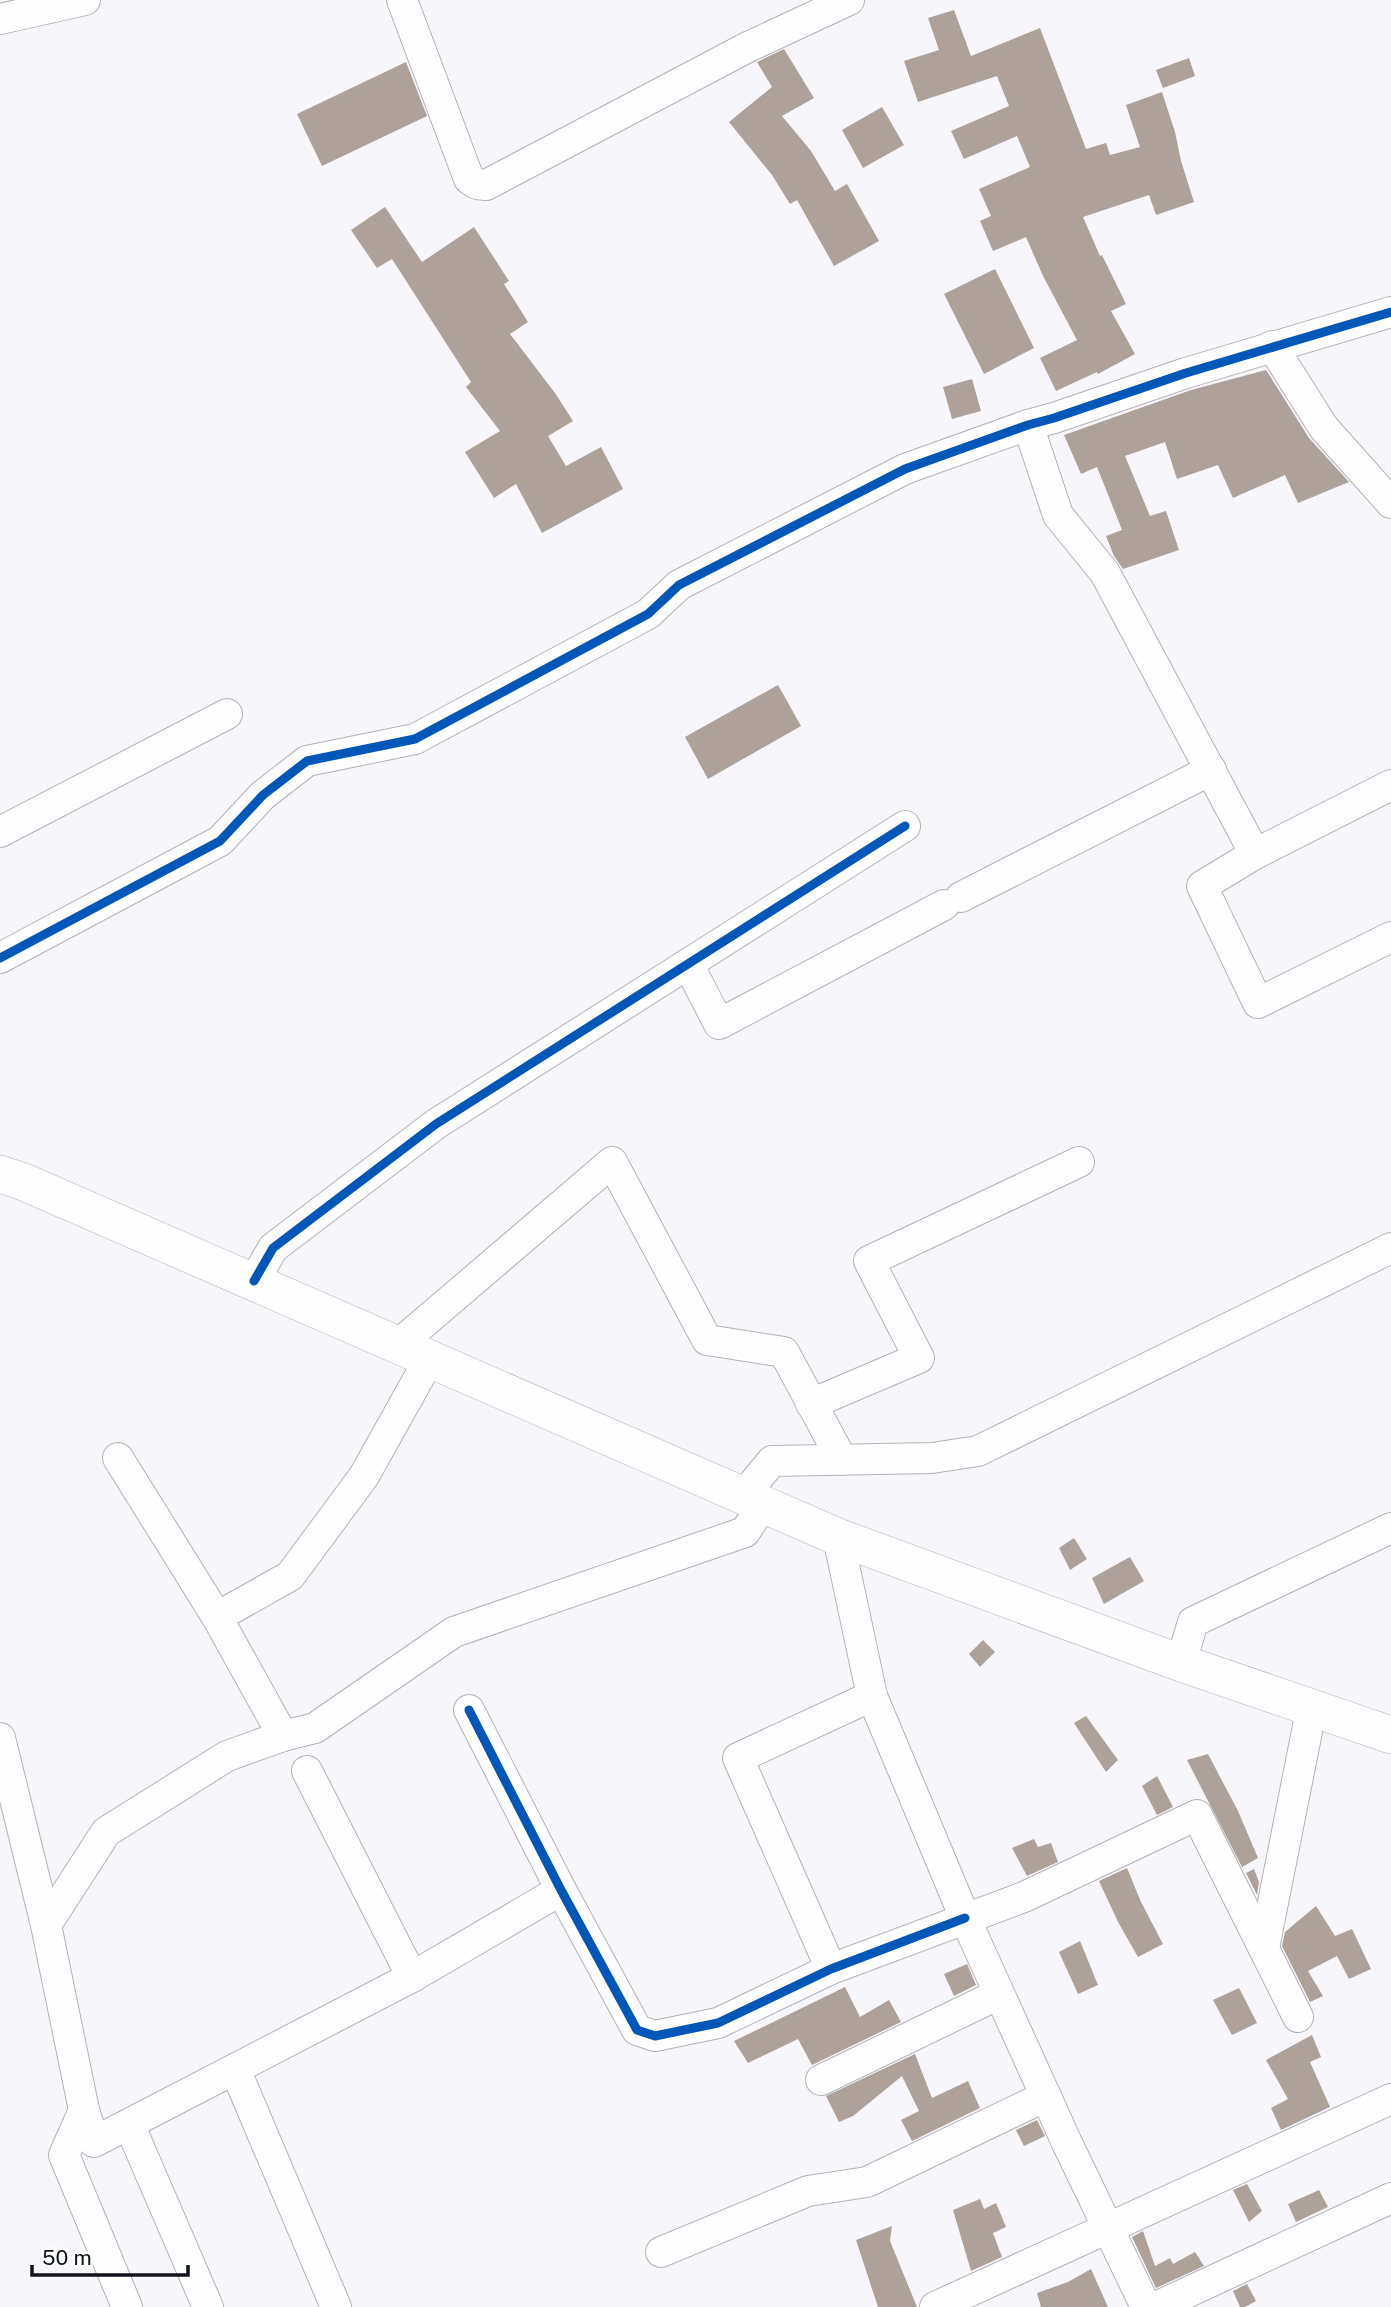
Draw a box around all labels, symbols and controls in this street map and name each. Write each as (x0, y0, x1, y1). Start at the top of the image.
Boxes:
scale bar (32, 2234, 187, 2278)
text: 50 m (42, 2245, 92, 2270)

